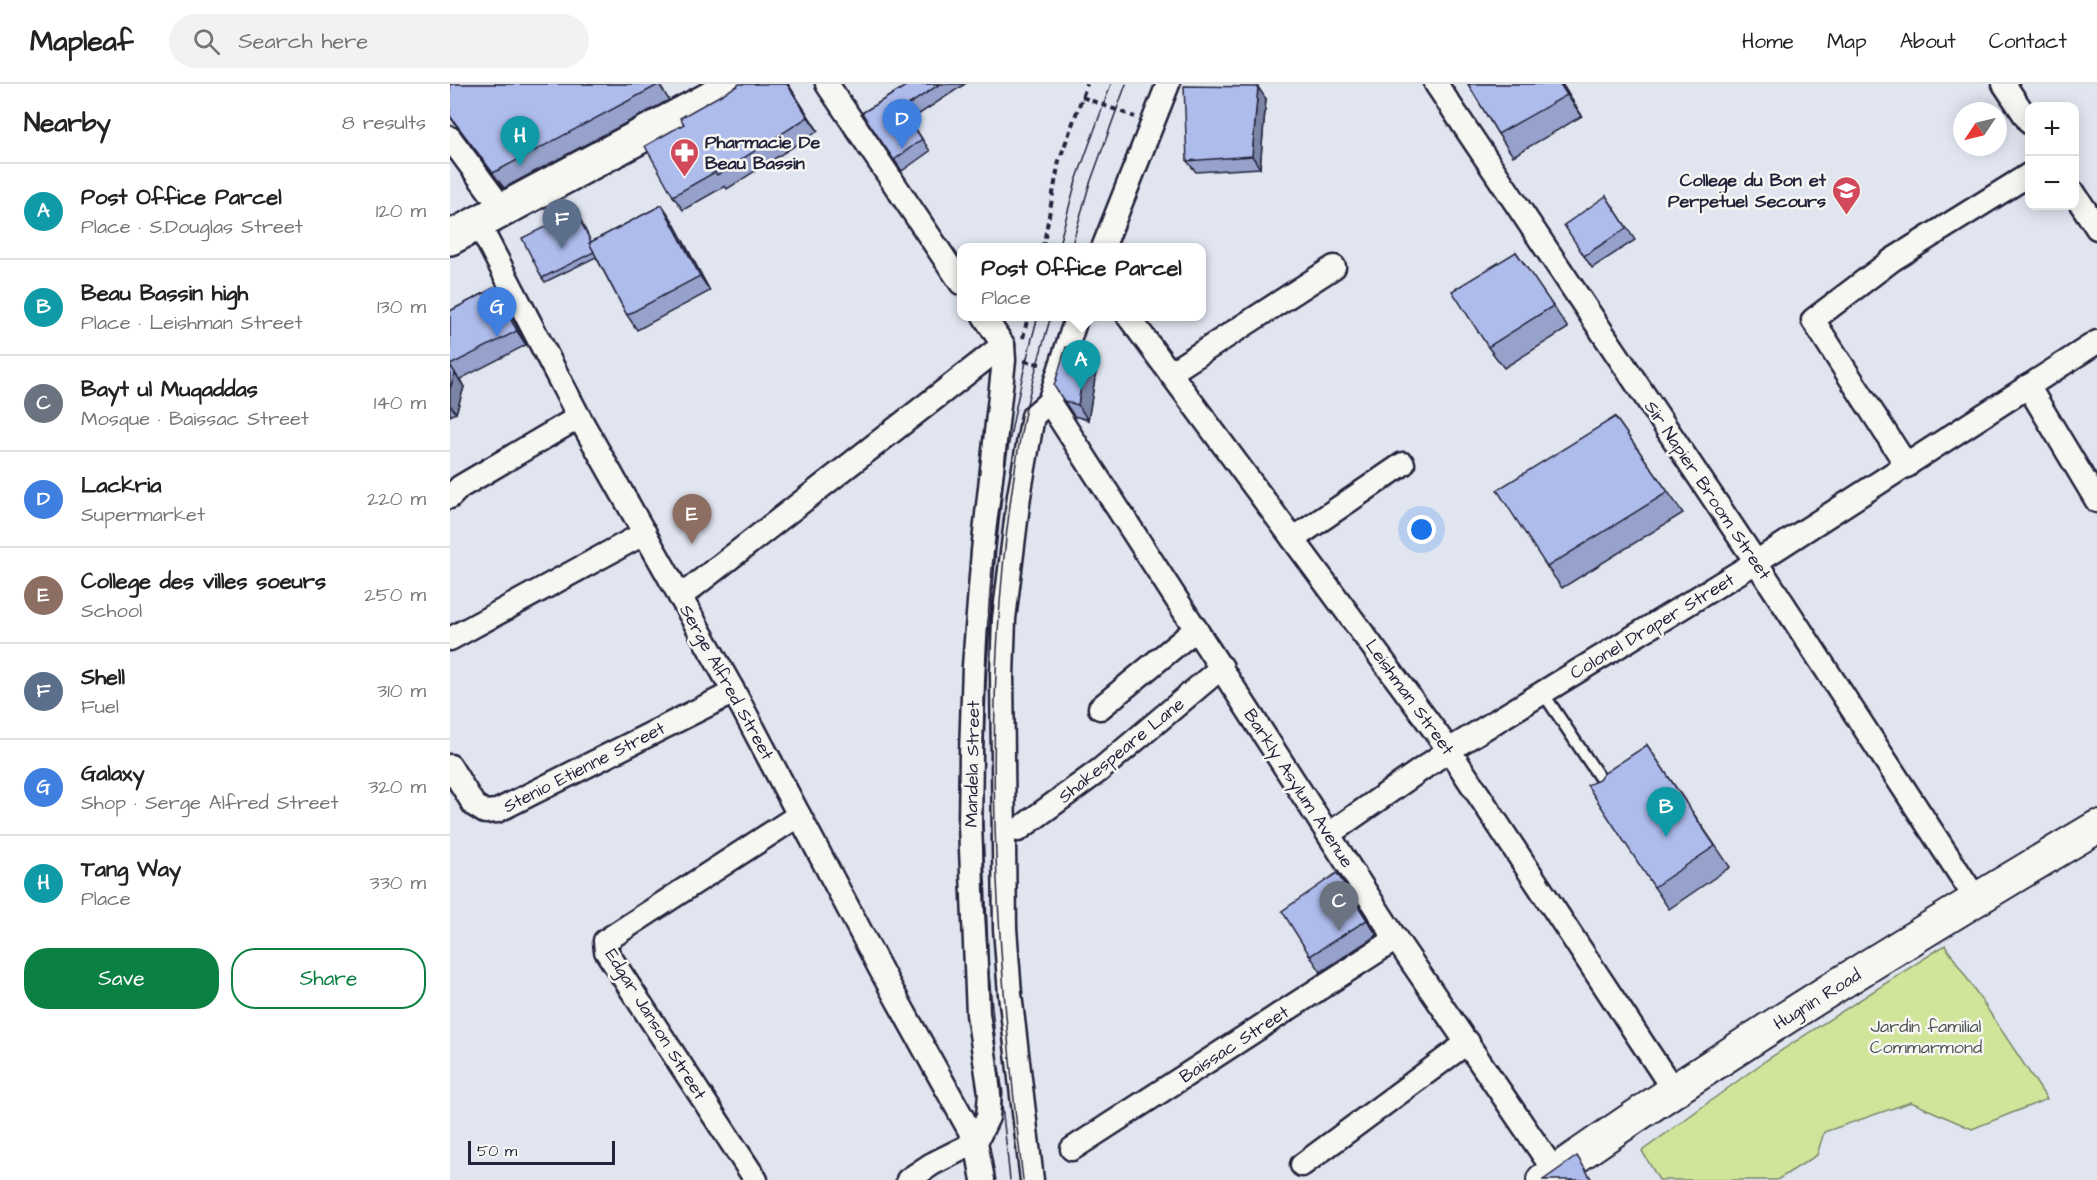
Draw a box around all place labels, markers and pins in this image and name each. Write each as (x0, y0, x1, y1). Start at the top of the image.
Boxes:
pin: D (882, 100, 922, 149)
pin: H (500, 116, 540, 166)
place label: Pharmacie De Beau Bassin (705, 130, 820, 176)
pharmacy icon: Pharmacie De Beau Bassin (668, 136, 700, 178)
place label: College du Bon et Perpetuel Secours (1668, 168, 1827, 214)
school or university icon: College du Bon et Perpetuel Secours (1831, 174, 1863, 216)
pin: F (542, 200, 582, 249)
pin: G (478, 288, 516, 337)
pin: A (1062, 340, 1100, 390)
pin: E (672, 494, 712, 544)
pin: B (1646, 788, 1686, 837)
pin: C (1320, 882, 1358, 931)

